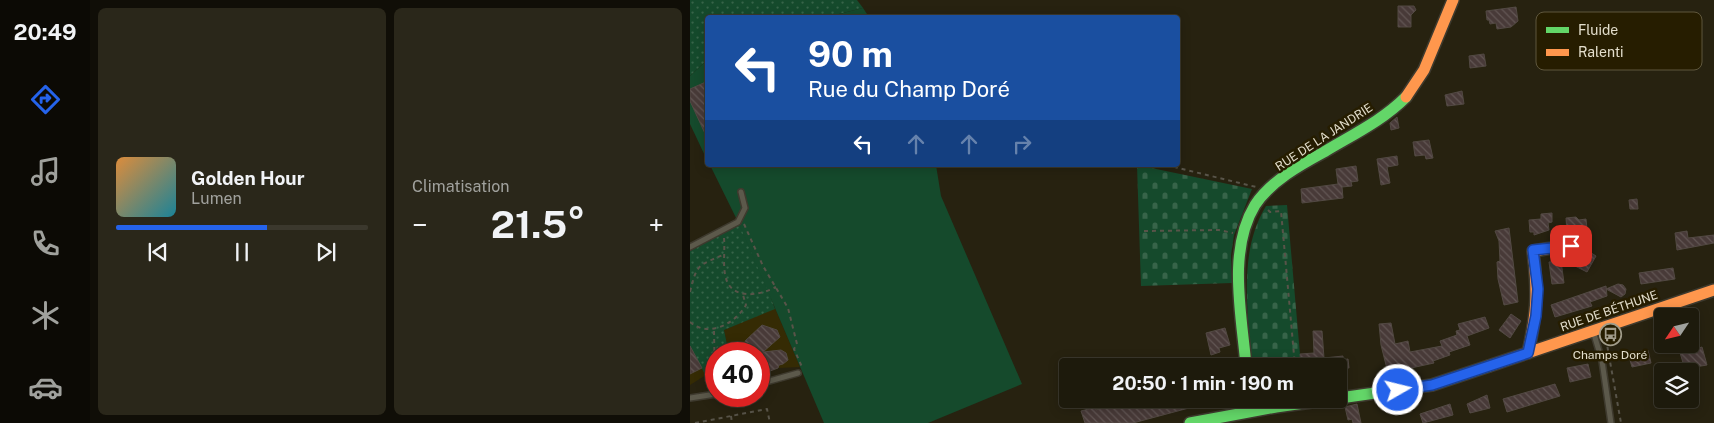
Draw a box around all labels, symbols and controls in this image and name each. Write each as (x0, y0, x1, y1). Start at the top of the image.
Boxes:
legend (1536, 12, 1702, 70)
text: 20:49 (14, 19, 76, 45)
text: Fluide (1578, 22, 1618, 38)
text: 90 m (808, 34, 893, 75)
icon: left (725, 35, 790, 100)
text: Ralenti (1578, 44, 1624, 60)
text: Rue du Champ Doré (808, 76, 1010, 102)
icon: directions (28, 82, 63, 117)
street label: RUE DE LA JANDRIE (1273, 100, 1375, 174)
icon: left (849, 130, 877, 158)
icon: ahead (902, 130, 930, 158)
icon: ahead (955, 130, 983, 158)
icon: right (1008, 130, 1036, 158)
icon: music (28, 154, 63, 189)
text: Golden Hour (191, 167, 305, 189)
text: Climatisation (412, 177, 509, 196)
text: Lumen (191, 189, 242, 208)
text: 21.5° (491, 202, 585, 247)
text: − (412, 208, 428, 241)
text: + (648, 208, 664, 241)
pin (1550, 225, 1592, 267)
icon: phone (28, 226, 63, 261)
icon: arrive (1557, 232, 1585, 260)
icon: previous (144, 238, 172, 266)
icon: pause (228, 238, 256, 266)
icon: next (312, 238, 340, 266)
street label: RUE DE BÉTHUNE (1558, 288, 1660, 334)
icon: climate (28, 298, 63, 333)
north arrow (1654, 308, 1699, 352)
map controls (1654, 308, 1699, 408)
bus stop icon: Champs Doré (1598, 322, 1622, 346)
speed limit sign: 40 (705, 342, 770, 407)
place label: Champs Doré (1573, 348, 1648, 362)
position arrow (1371, 363, 1423, 415)
button: layers (1654, 363, 1699, 408)
icon: car (28, 370, 63, 405)
text: 20:50 · 1 min · 190 m (1112, 372, 1294, 394)

